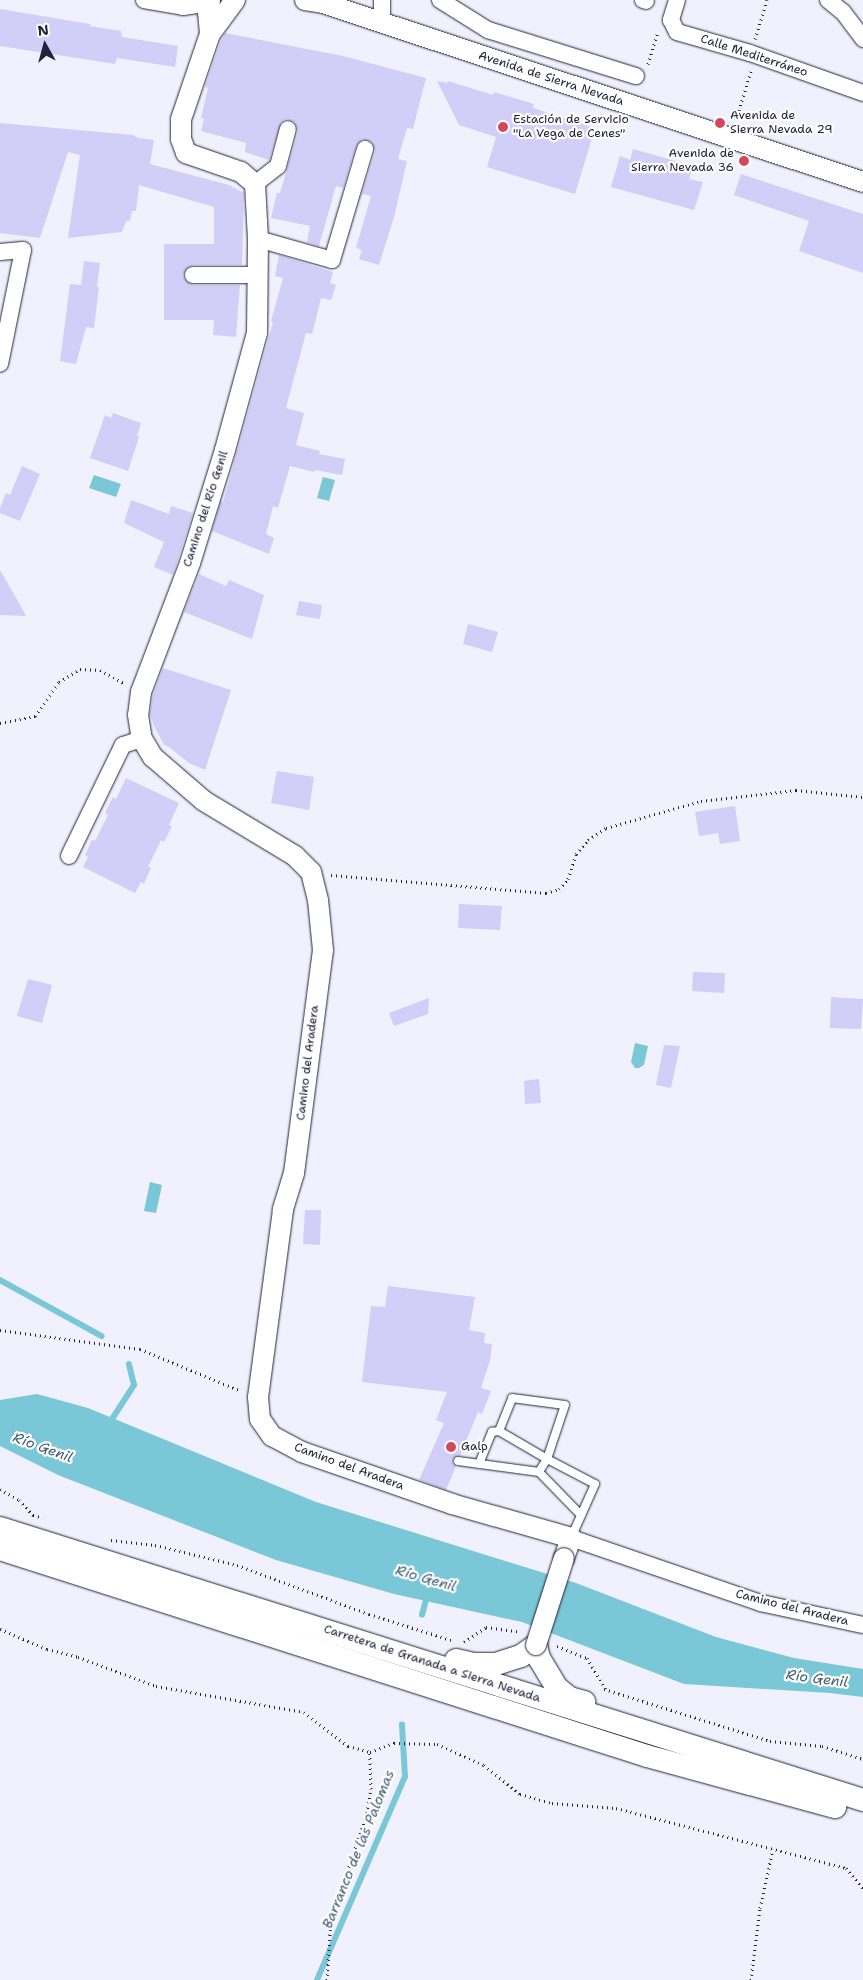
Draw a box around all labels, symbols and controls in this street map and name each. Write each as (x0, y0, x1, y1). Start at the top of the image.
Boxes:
north arrow (20, 20, 70, 70)
text: N (37, 21, 50, 40)
street label: Calle Mediterráneo (699, 32, 809, 80)
street label: Avenida de Sierra Nevada (477, 49, 625, 109)
place label: Avenida de Sierra Nevada 29 (730, 109, 833, 137)
place label: Estación de Servicio "La Vega de Cenes" (513, 113, 629, 141)
marker: Avenida de Sierra Nevada 29 (714, 117, 726, 129)
marker: Estación de Servicio "La Vega de Cenes" (497, 121, 509, 133)
place label: Avenida de Sierra Nevada 36 (631, 147, 734, 175)
marker: Avenida de Sierra Nevada 36 (738, 155, 750, 167)
street label: Camino del Río Genil (180, 449, 232, 569)
street label: Camino del Aradera (294, 1005, 322, 1121)
water label: Río Genil (11, 1428, 75, 1466)
street label: Camino del Aradera (292, 1440, 406, 1494)
place label: Galp (461, 1440, 488, 1454)
marker: Galp (445, 1441, 457, 1453)
water label: Río Genil (394, 1561, 458, 1595)
street label: Camino del Aradera (734, 1587, 850, 1629)
street label: Carretera de Granada a Sierra Nevada (322, 1622, 542, 1706)
water label: Río Genil (785, 1666, 849, 1690)
water label: Barranco de las Palomas (318, 1767, 398, 1931)

